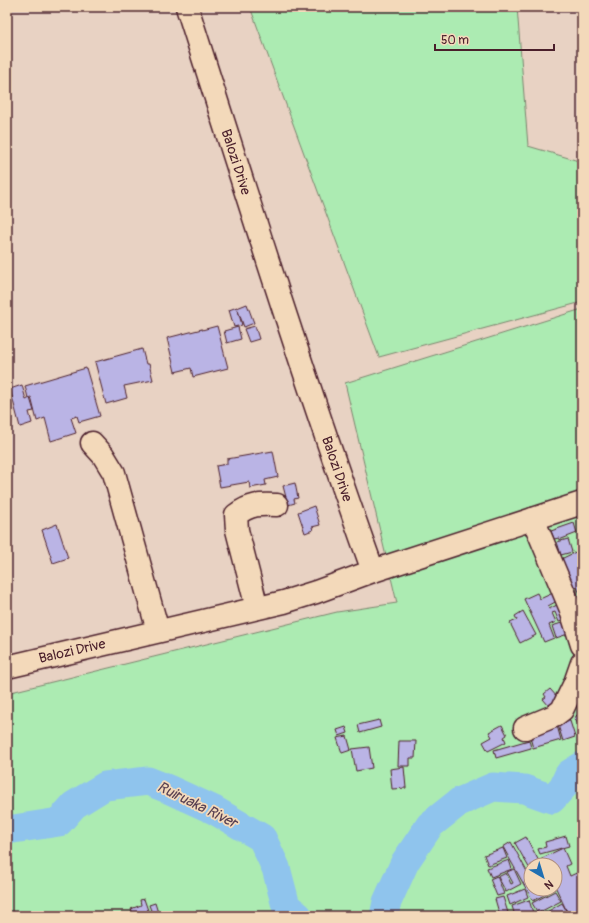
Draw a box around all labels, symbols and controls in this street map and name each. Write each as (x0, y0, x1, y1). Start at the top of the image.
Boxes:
scale bar (435, 26, 554, 52)
text: 50 m (441, 33, 469, 48)
street label: Balozi Drive (217, 127, 255, 197)
street label: Balozi Drive (318, 434, 356, 504)
street label: Balozi Drive (37, 635, 107, 667)
water label: Ruiruaka River (154, 777, 242, 833)
north arrow (523, 857, 563, 897)
text: N (541, 877, 556, 892)

